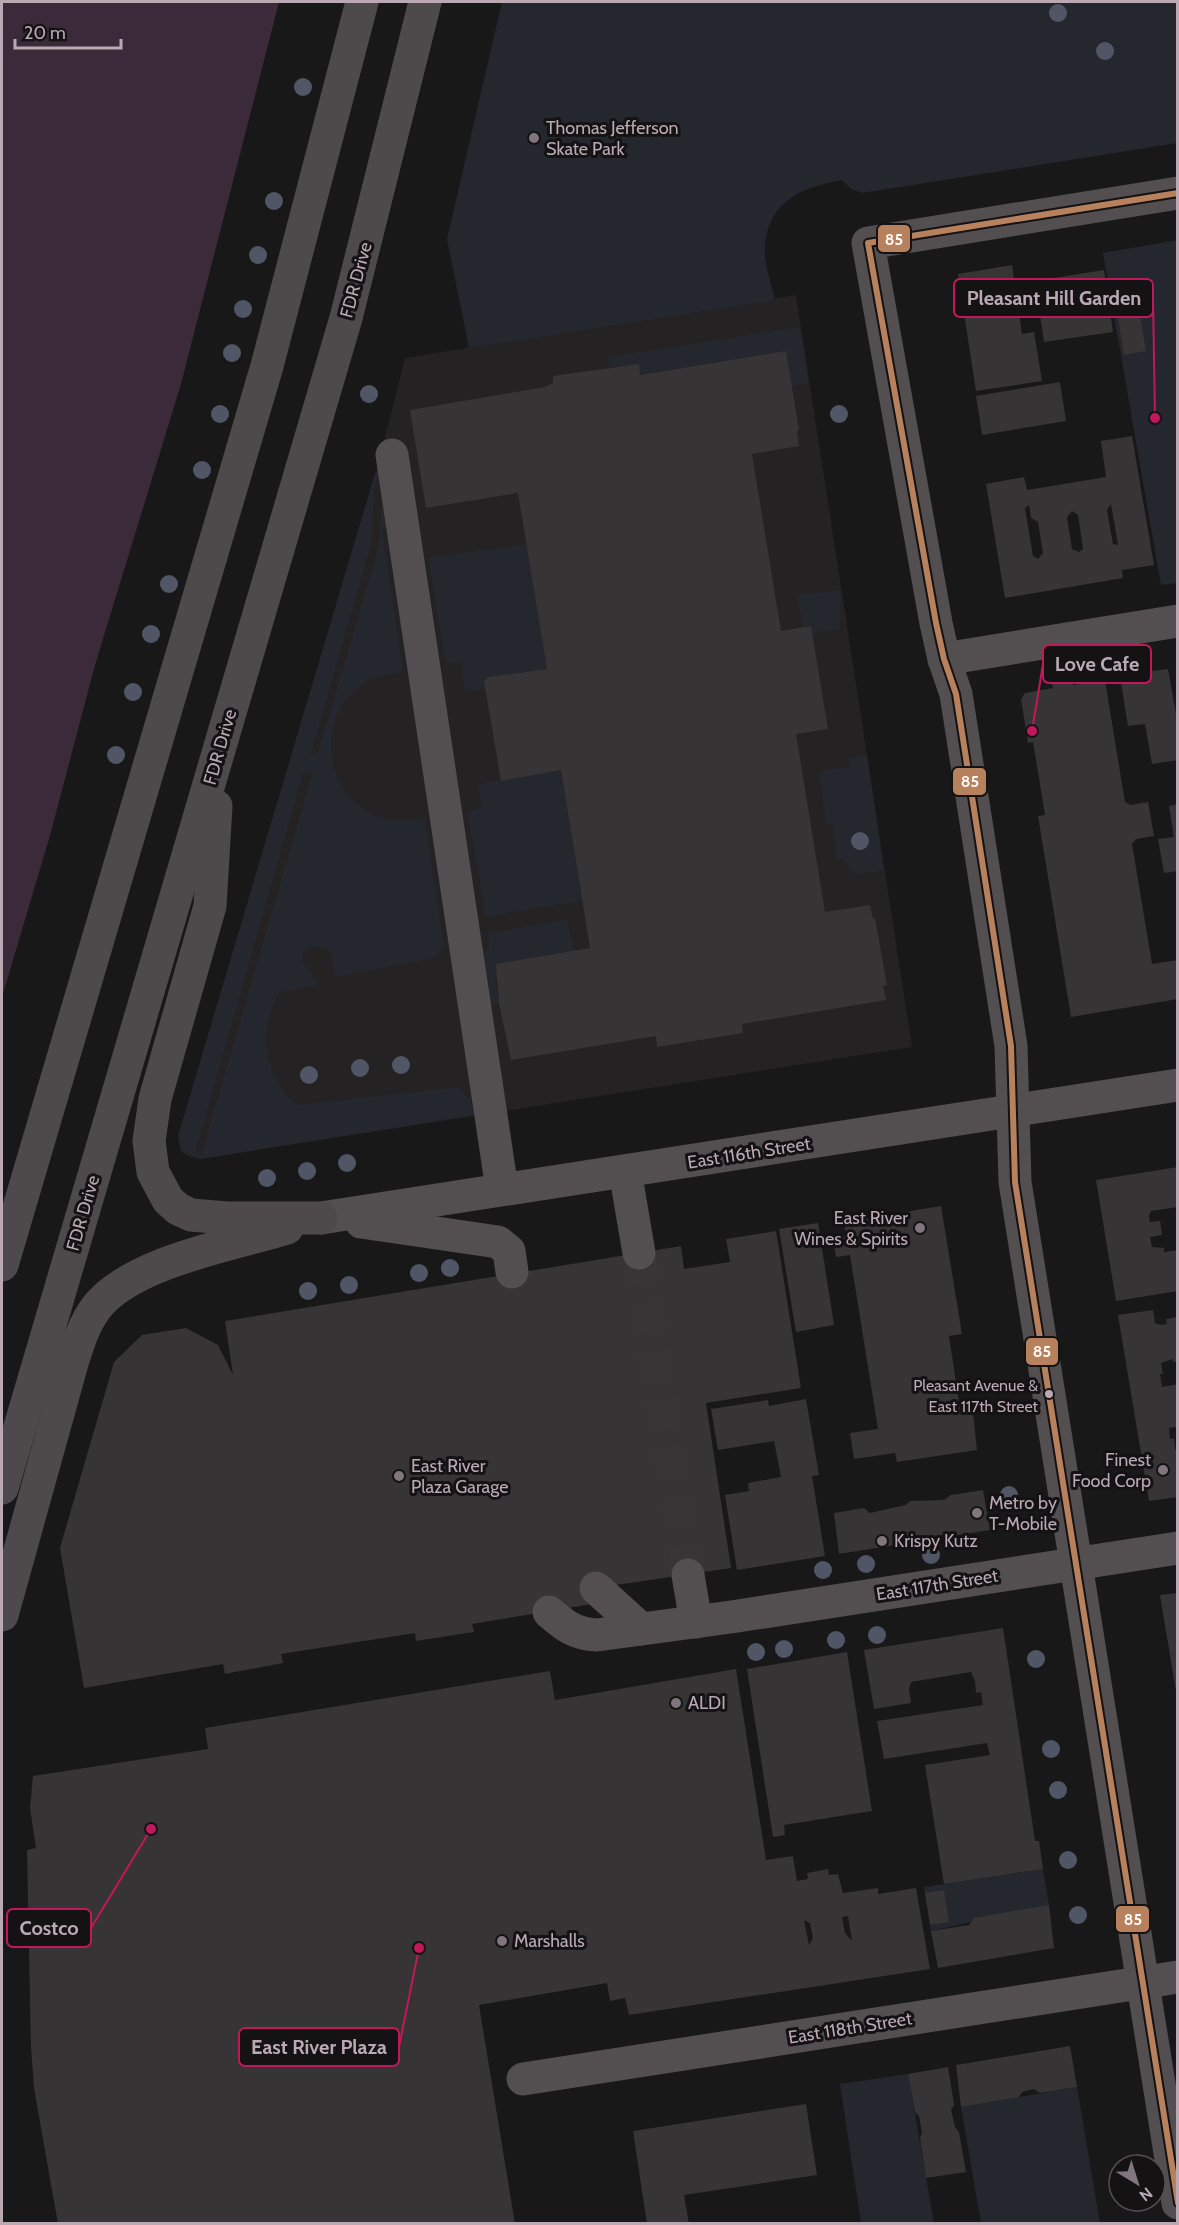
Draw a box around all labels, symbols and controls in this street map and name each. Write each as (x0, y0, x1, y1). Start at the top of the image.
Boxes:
scale bar (15, 12, 122, 50)
text: 20 m (24, 22, 66, 44)
place label: Thomas Jefferson Skate Park (546, 117, 679, 160)
marker: Thomas Jefferson Skate Park (527, 131, 541, 145)
line badge: 85 (877, 224, 911, 253)
text: 85 (885, 230, 903, 249)
street label: FDR Drive (335, 240, 377, 320)
callout: Pleasant Hill Garden (954, 279, 1153, 317)
text: Pleasant Hill Garden (967, 286, 1141, 310)
callout: Love Cafe (1043, 645, 1151, 683)
text: Love Cafe (1055, 652, 1139, 676)
street label: FDR Drive (199, 707, 241, 787)
line badge: 85 (952, 767, 987, 796)
text: 85 (961, 772, 979, 791)
street label: East 116th Street (686, 1132, 812, 1174)
street label: FDR Drive (62, 1173, 104, 1253)
place label: East River Wines & Spirits (794, 1207, 908, 1250)
marker: East River Wines & Spirits (913, 1221, 927, 1235)
line badge: 85 (1025, 1337, 1059, 1366)
text: 85 (1033, 1342, 1051, 1361)
place label: Pleasant Avenue & East 117th Street (913, 1376, 1039, 1416)
marker: Pleasant Avenue & East 117th Street (1043, 1388, 1055, 1400)
place label: Finest Food Corp (1072, 1449, 1151, 1492)
place label: East River Plaza Garage (411, 1455, 508, 1498)
marker: Finest Food Corp (1156, 1463, 1170, 1477)
marker: East River Plaza Garage (392, 1469, 406, 1483)
place label: Metro by T-Mobile (989, 1492, 1057, 1535)
marker: Metro by T-Mobile (970, 1506, 984, 1520)
place label: Krispy Kutz (894, 1530, 978, 1552)
marker: Krispy Kutz (875, 1534, 889, 1548)
street label: East 117th Street (874, 1565, 1000, 1605)
place label: ALDI (688, 1692, 726, 1714)
marker: ALDI (669, 1696, 683, 1710)
line badge: 85 (1115, 1905, 1150, 1933)
callout: Costco (7, 1909, 91, 1947)
text: 85 (1124, 1910, 1142, 1929)
text: Costco (19, 1916, 79, 1940)
place label: Marshalls (514, 1930, 585, 1952)
marker: Marshalls (495, 1934, 509, 1948)
street label: East 118th Street (787, 2007, 913, 2049)
callout: East River Plaza (239, 2028, 399, 2066)
text: East River Plaza (251, 2035, 387, 2059)
north arrow (1107, 2153, 1167, 2213)
text: N (1136, 2183, 1156, 2205)

